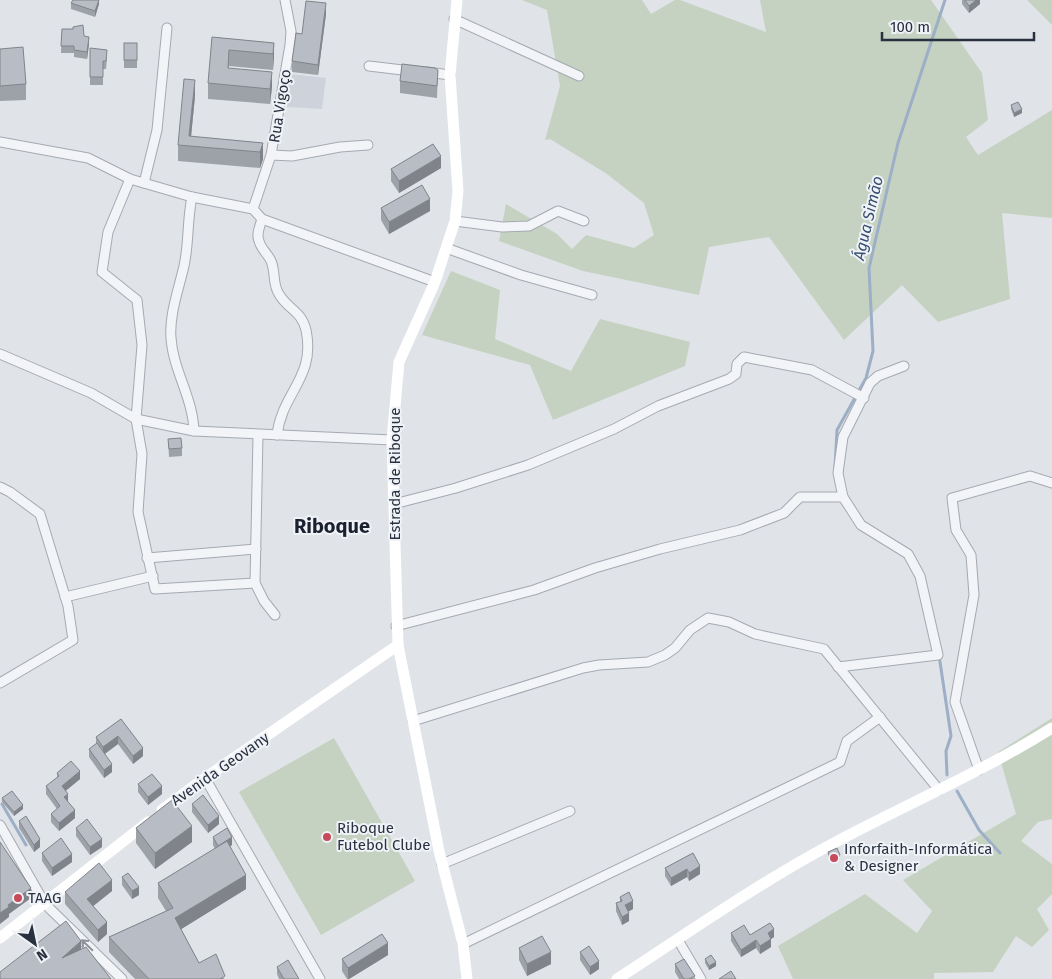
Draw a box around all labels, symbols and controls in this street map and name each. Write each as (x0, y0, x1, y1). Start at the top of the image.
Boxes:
scale bar (882, 10, 1034, 42)
text: 100 m (890, 18, 930, 36)
street label: Rua Vigoço (265, 68, 295, 144)
water label: Água Simão (848, 174, 887, 263)
street label: Estrada de Riboque (386, 408, 404, 540)
district label: Riboque (294, 514, 370, 538)
street label: Avenida Geovany (167, 728, 273, 810)
place label: Riboque Futebol Clube (337, 819, 430, 854)
marker: Riboque Futebol Clube (321, 831, 333, 843)
place label: Inforfaith-Informática & Designer (844, 840, 992, 875)
marker: Inforfaith-Informática & Designer (828, 852, 840, 864)
place label: TAAG (28, 889, 62, 907)
marker: TAAG (12, 892, 24, 904)
north arrow (10, 919, 60, 969)
one-way arrow (81, 939, 93, 951)
text: N (33, 945, 50, 964)

